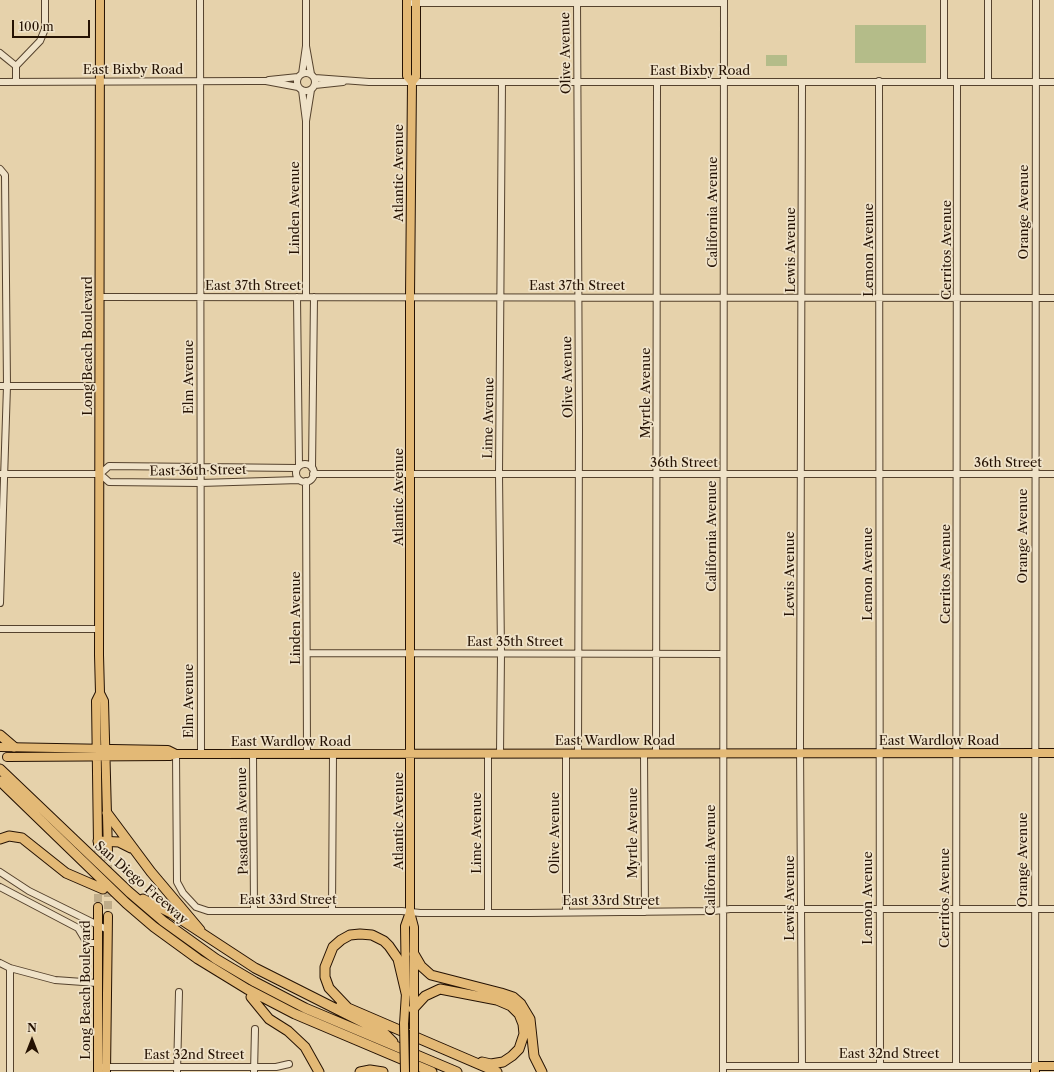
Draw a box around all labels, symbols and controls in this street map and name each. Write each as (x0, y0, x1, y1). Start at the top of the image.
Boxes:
scale bar (14, 12, 92, 38)
street label: Olive Avenue (557, 12, 575, 94)
text: 100 m (19, 19, 54, 34)
street label: East Bixby Road (83, 62, 183, 78)
street label: East Bixby Road (650, 63, 750, 79)
street label: Atlantic Avenue (391, 124, 407, 222)
street label: California Avenue (705, 156, 721, 268)
street label: Linden Avenue (287, 161, 303, 255)
street label: Orange Avenue (1016, 165, 1032, 259)
street label: Cerritos Avenue (939, 200, 955, 300)
street label: Lemon Avenue (861, 203, 877, 297)
street label: Lewis Avenue (783, 207, 799, 293)
street label: Long Beach Boulevard (80, 276, 96, 416)
street label: East 37th Street (205, 278, 301, 294)
street label: East 37th Street (529, 278, 625, 294)
street label: Olive Avenue (559, 336, 577, 418)
street label: Elm Avenue (181, 340, 197, 414)
street label: Myrtle Avenue (638, 348, 654, 438)
street label: Lime Avenue (480, 377, 498, 459)
street label: Atlantic Avenue (391, 448, 407, 546)
street label: 36th Street (650, 455, 718, 471)
street label: 36th Street (974, 455, 1042, 471)
street label: East 36th Street (149, 462, 247, 480)
street label: California Avenue (704, 480, 720, 592)
street label: Orange Avenue (1015, 489, 1031, 583)
street label: Cerritos Avenue (938, 524, 954, 624)
street label: Lemon Avenue (860, 527, 876, 621)
street label: Lewis Avenue (782, 531, 798, 617)
street label: Linden Avenue (288, 571, 304, 665)
street label: East 35th Street (467, 634, 563, 650)
street label: Elm Avenue (181, 664, 197, 738)
street label: East Wardlow Road (555, 733, 675, 749)
street label: East Wardlow Road (879, 733, 999, 749)
street label: East Wardlow Road (231, 734, 351, 750)
street label: Pasadena Avenue (234, 767, 252, 875)
street label: Atlantic Avenue (391, 772, 407, 870)
street label: Myrtle Avenue (625, 788, 641, 878)
street label: Lime Avenue (469, 792, 485, 874)
street label: Olive Avenue (547, 792, 563, 874)
street label: California Avenue (703, 804, 719, 916)
street label: Orange Avenue (1015, 813, 1031, 907)
street label: San Diego Freeway (91, 838, 191, 928)
street label: Cerritos Avenue (937, 848, 953, 948)
street label: Lemon Avenue (860, 851, 876, 945)
street label: Lewis Avenue (782, 855, 798, 941)
street label: East 33rd Street (239, 892, 337, 908)
street label: East 33rd Street (562, 893, 660, 909)
street label: Long Beach Boulevard (78, 920, 94, 1060)
north arrow (12, 1020, 52, 1060)
text: N (27, 1021, 37, 1035)
street label: East 32nd Street (839, 1046, 939, 1062)
street label: East 32nd Street (144, 1047, 244, 1063)

